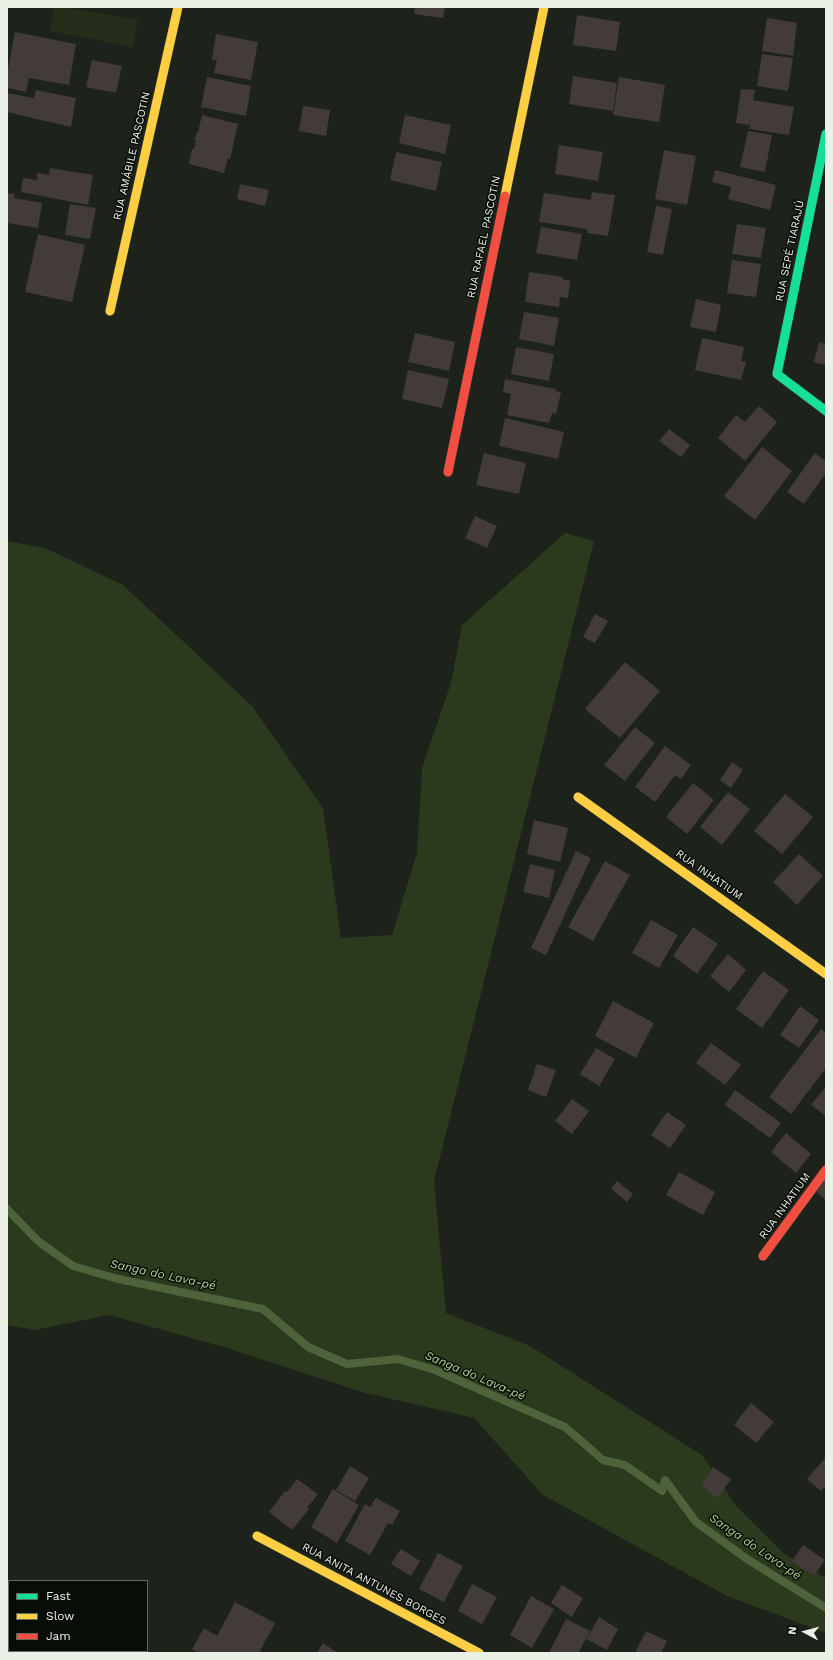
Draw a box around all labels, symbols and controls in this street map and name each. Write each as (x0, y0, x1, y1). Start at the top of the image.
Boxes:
street label: RUA AMÁBILE PASCOTIN (111, 90, 153, 222)
street label: RUA RAFAEL PASCOTIN (465, 175, 503, 299)
street label: RUA SEPÉ TIARAJÚ (773, 199, 807, 303)
street label: RUA INHATIUM (673, 847, 745, 903)
street label: RUA INHATIUM (757, 1170, 813, 1242)
water label: Sanga do Lava-pé (109, 1257, 217, 1293)
water label: Sanga do Lava-pé (423, 1348, 527, 1404)
water label: Sanga do Lava-pé (706, 1511, 804, 1583)
street label: RUA ANITA ANTUNES BORGES (300, 1540, 448, 1628)
legend (8, 1580, 148, 1652)
text: Fast (46, 1589, 71, 1603)
text: Slow (46, 1609, 74, 1623)
north arrow (785, 1612, 825, 1652)
text: N (786, 1626, 799, 1635)
text: Jam (46, 1629, 71, 1643)

